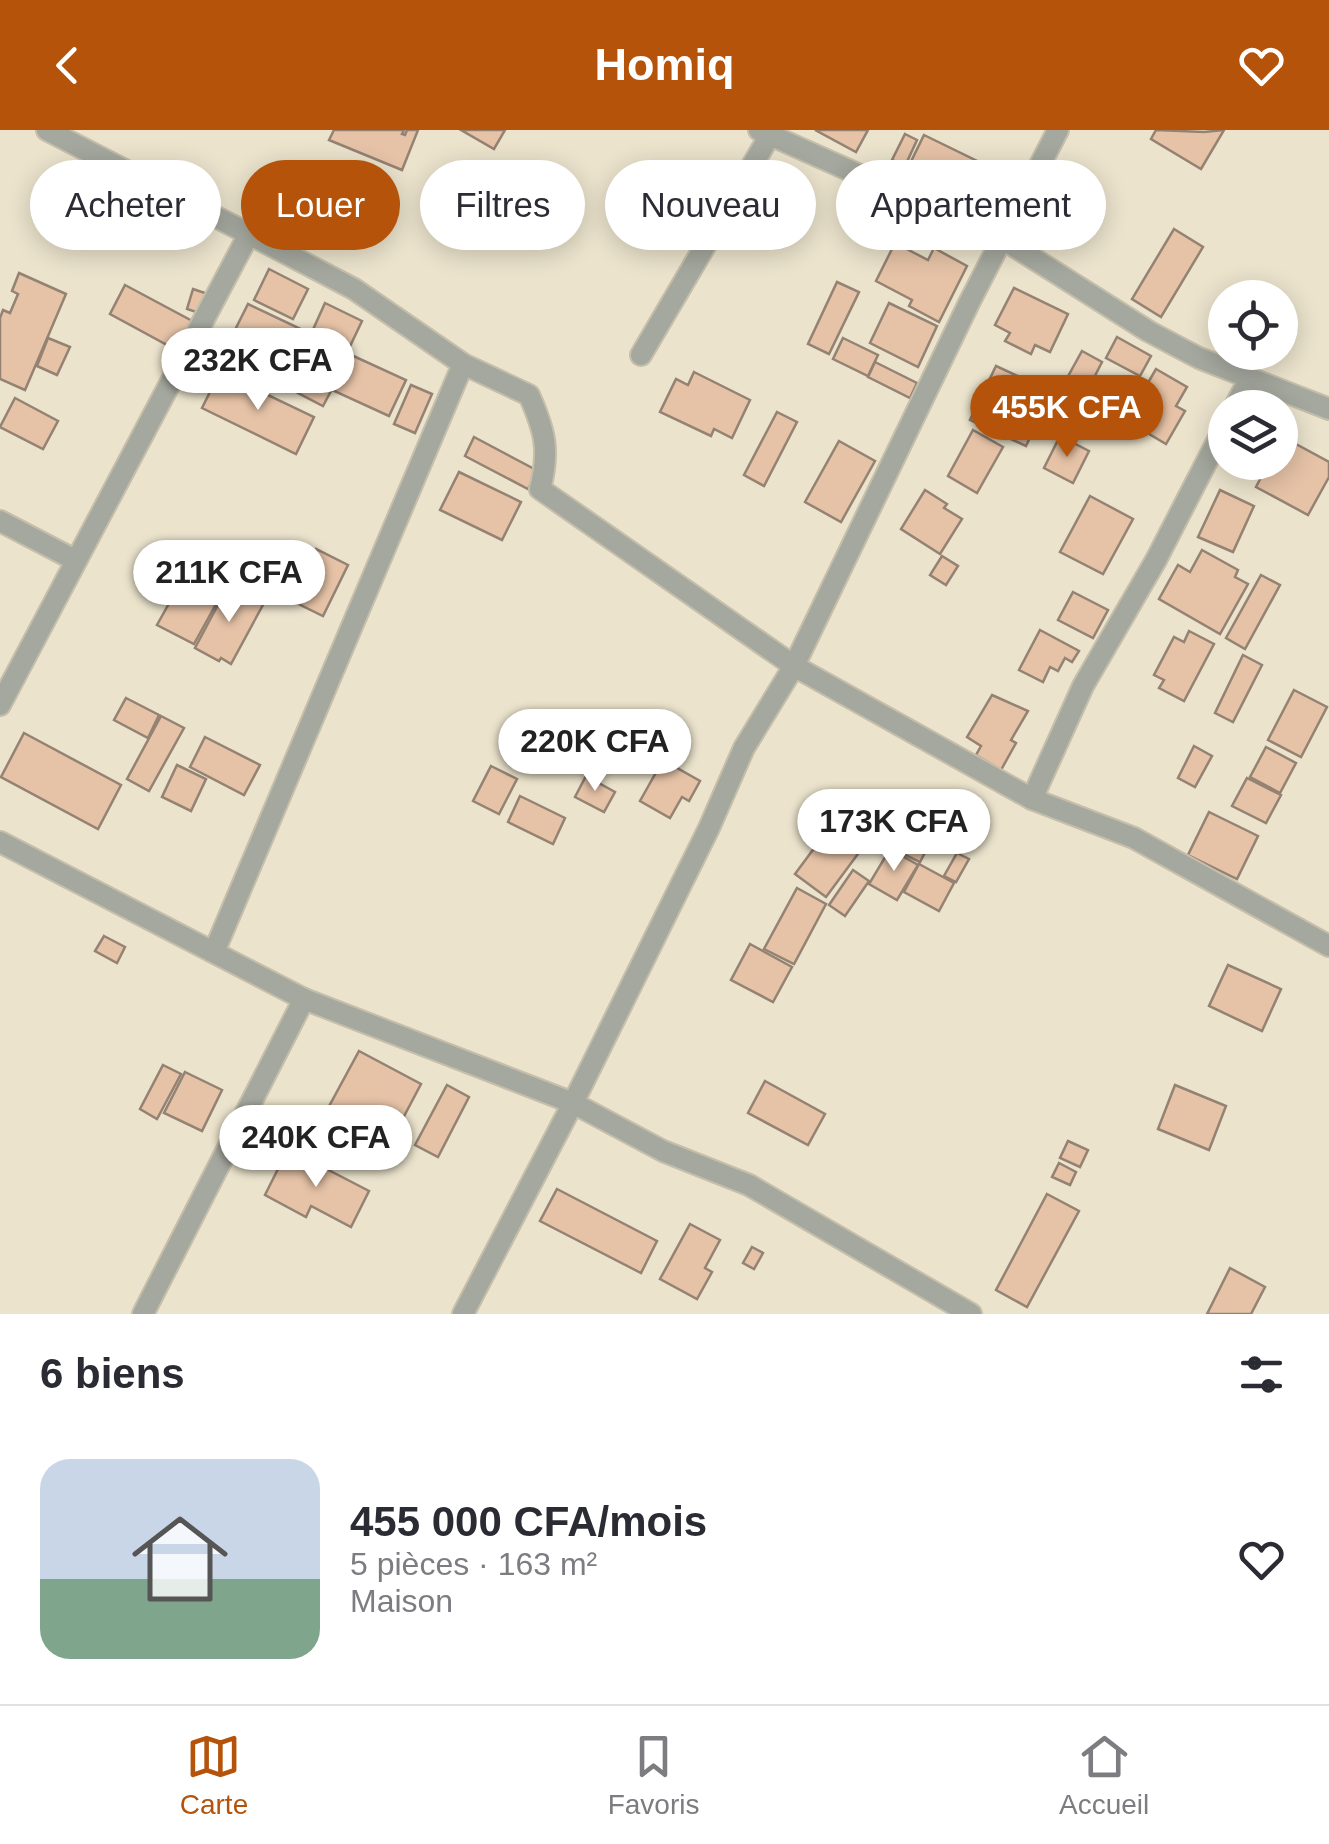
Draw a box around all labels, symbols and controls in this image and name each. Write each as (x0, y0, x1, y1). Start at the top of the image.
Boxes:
icon: back (40, 38, 95, 93)
icon: heart (1234, 38, 1289, 93)
text: Homiq (595, 39, 735, 90)
chip: Acheter (30, 160, 221, 250)
chip: Louer (241, 160, 400, 250)
chip: Filtres (420, 160, 585, 250)
chip: Nouveau (605, 160, 816, 250)
chip: Appartement (836, 160, 1106, 250)
map controls (1208, 280, 1298, 480)
button: locate (1208, 280, 1298, 370)
pin: 232K CFA (155, 328, 361, 413)
text: 232K CFA (183, 342, 333, 378)
pin: 455K CFA (964, 375, 1170, 460)
text: 455K CFA (992, 389, 1142, 425)
button: layers (1208, 390, 1298, 480)
pin: 211K CFA (126, 540, 332, 625)
text: 211K CFA (155, 554, 303, 590)
pin: 220K CFA (492, 709, 698, 794)
text: 220K CFA (520, 723, 670, 759)
pin: 173K CFA (791, 789, 997, 874)
text: 173K CFA (819, 803, 969, 839)
pin: 240K CFA (213, 1105, 419, 1190)
text: 240K CFA (241, 1119, 391, 1155)
icon: filters (1234, 1347, 1289, 1402)
text: 6 biens (40, 1350, 185, 1397)
text: 455 000 CFA/mois (350, 1498, 707, 1545)
icon: home (120, 1499, 240, 1619)
icon: heart (1234, 1532, 1289, 1587)
text: 5 pièces · 163 m² (350, 1546, 597, 1582)
text: Maison (350, 1583, 453, 1619)
tab: Carte (180, 1729, 248, 1821)
tab: Favoris (608, 1729, 699, 1821)
tab: Accueil (1059, 1729, 1149, 1821)

